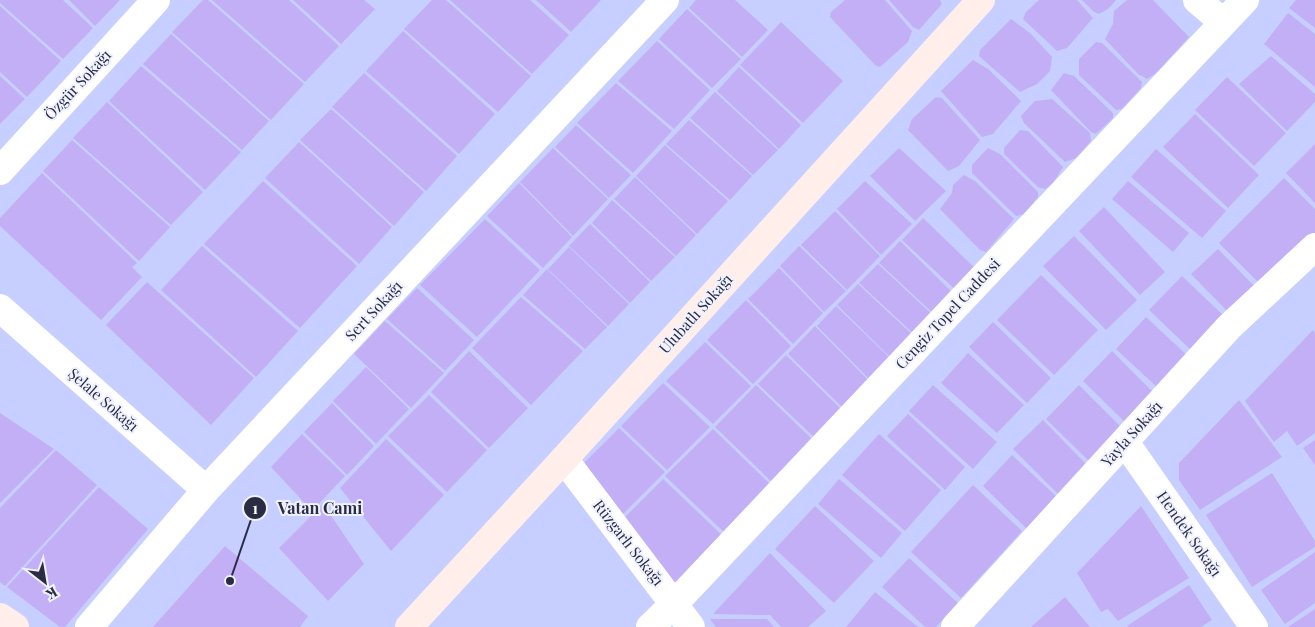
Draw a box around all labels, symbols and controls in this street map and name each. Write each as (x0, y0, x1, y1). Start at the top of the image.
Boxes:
street label: Özgür Sokağı (40, 44, 115, 124)
street label: Cengiz Topel Caddesi (891, 253, 1004, 373)
street label: Ulubatlı Sokağı (654, 269, 737, 357)
street label: Sert Sokağı (340, 276, 407, 345)
street label: Şelale Sokağı (64, 363, 143, 436)
street label: Yayla Sokağı (1096, 396, 1166, 471)
street label: Hendek Sokağı (1153, 487, 1227, 581)
callout: Vatan Cami (242, 493, 372, 524)
street label: Rüzgarlı Sokağı (589, 495, 669, 590)
text: Vatan Cami (277, 497, 362, 518)
text: 1 (252, 498, 258, 518)
north arrow (20, 557, 70, 607)
text: K (42, 583, 61, 605)

